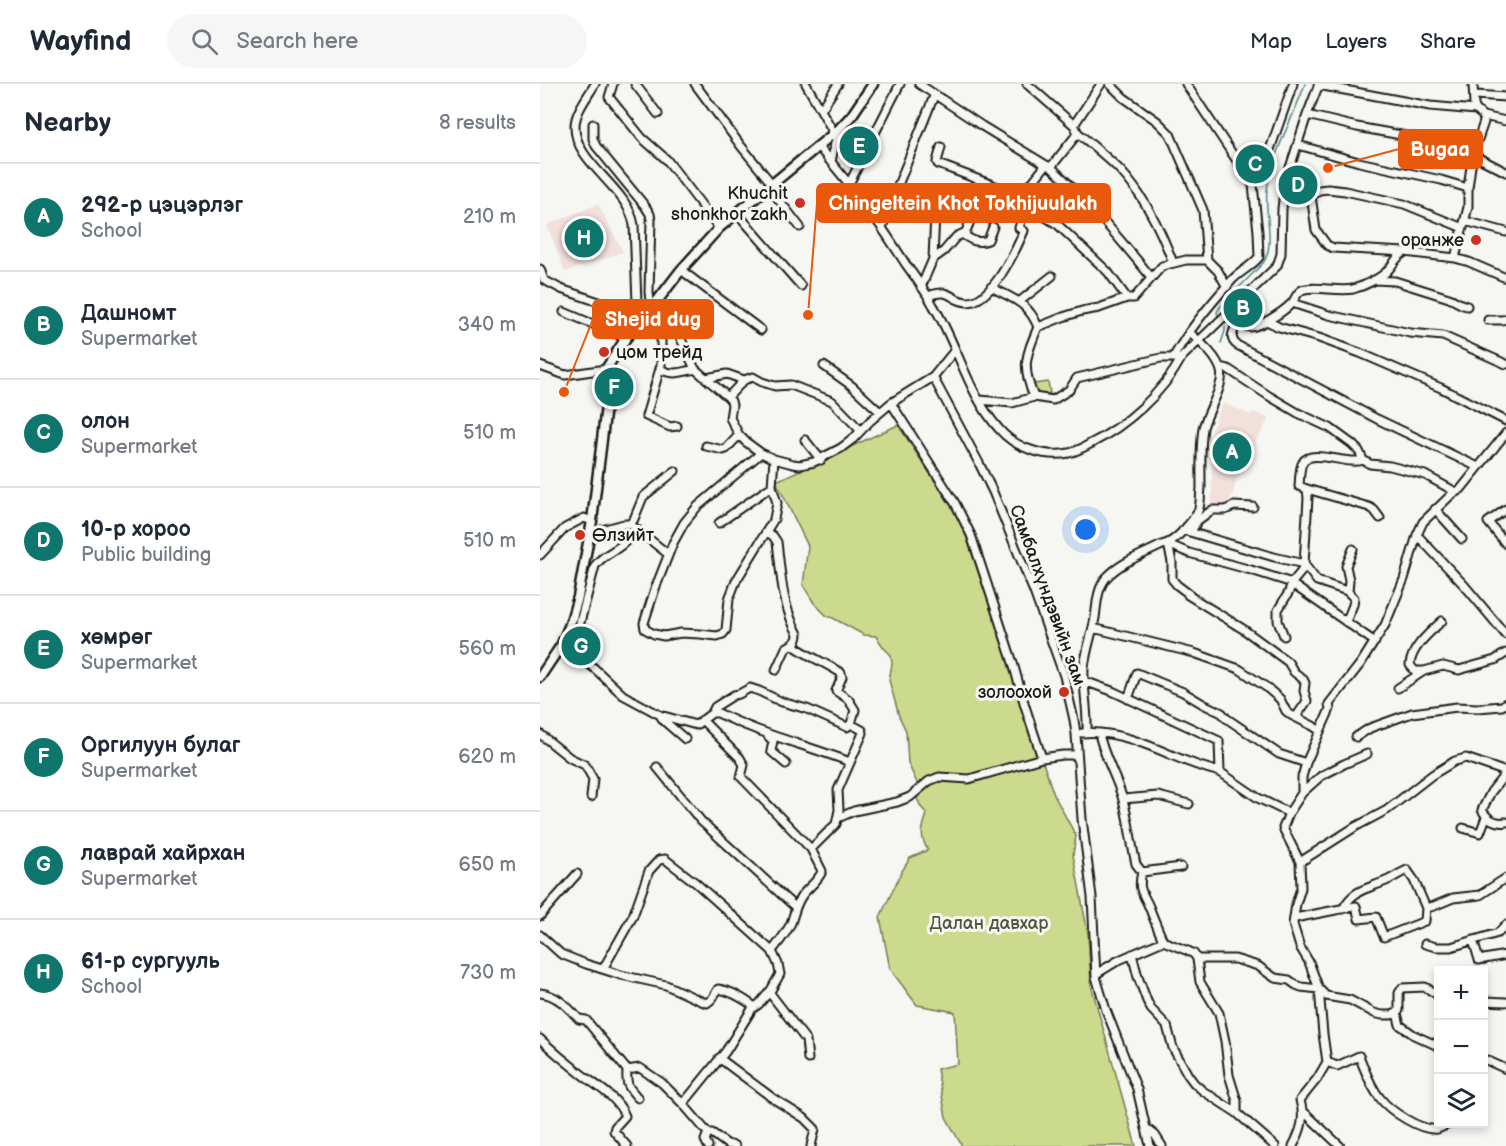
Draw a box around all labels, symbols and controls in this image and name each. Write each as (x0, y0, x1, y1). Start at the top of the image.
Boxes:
search box (167, 14, 587, 68)
text: Wayfind (30, 25, 131, 58)
icon: search (188, 25, 221, 58)
text: Search here (236, 28, 358, 55)
text: Map (1250, 29, 1292, 54)
text: Layers (1325, 29, 1387, 54)
text: Share (1420, 29, 1476, 54)
text: Nearby (24, 108, 111, 139)
text: 8 results (439, 111, 516, 135)
pin: E (840, 124, 878, 168)
callout: Bugaa (1399, 130, 1482, 168)
text: Bugaa (1410, 138, 1470, 162)
pin: C (1236, 142, 1274, 187)
pin: D (1278, 162, 1317, 208)
place label: Khuchit shonkhor zakh (671, 183, 788, 225)
callout: Chingeltein Khot Tokhijuulakh (817, 184, 1110, 222)
text: 292-р цэцэрлэг (81, 192, 243, 219)
text: Chingeltein Khot Tokhijuulakh (829, 192, 1097, 216)
marker: Khuchit shonkhor zakh (793, 196, 807, 210)
text: A (37, 205, 50, 229)
text: 210 m (463, 205, 516, 229)
pin: H (564, 216, 603, 260)
text: School (81, 219, 142, 243)
place label: оранже (1401, 230, 1464, 251)
marker: оранже (1469, 233, 1483, 247)
pin: B (1224, 286, 1262, 330)
text: Дашномт (81, 300, 177, 327)
callout: Shejid dug (593, 300, 713, 338)
text: Shejid dug (605, 308, 701, 332)
text: B (36, 313, 51, 337)
text: 340 m (458, 313, 516, 337)
text: Supermarket (81, 327, 197, 351)
place label: цом трейд (616, 342, 703, 363)
marker: цом трейд (597, 345, 611, 359)
pin: F (594, 364, 634, 410)
text: олон (81, 408, 130, 435)
text: C (36, 421, 51, 445)
text: 510 m (463, 421, 516, 445)
pin: A (1212, 430, 1252, 475)
text: Supermarket (81, 435, 197, 459)
street label: Самбалхүндэвийн зам (1005, 502, 1090, 688)
your location (1071, 515, 1100, 544)
text: 10-р хороо (81, 516, 191, 543)
place label: Өлзийт (592, 525, 655, 546)
marker: Өлзийт (573, 528, 587, 542)
text: D (37, 529, 50, 553)
text: 510 m (463, 529, 516, 553)
text: Public building (81, 543, 211, 567)
text: хөмрөг (81, 624, 153, 651)
pin: G (562, 624, 600, 668)
text: E (37, 637, 50, 661)
text: 560 m (459, 637, 516, 661)
text: Supermarket (81, 651, 197, 675)
place label: золоохой (978, 682, 1052, 703)
marker: золоохой (1057, 685, 1071, 699)
text: Оргилуун булаг (81, 732, 241, 759)
text: F (37, 745, 50, 769)
text: 620 m (458, 745, 516, 769)
text: Supermarket (81, 759, 197, 783)
text: лаврай хайрхан (81, 840, 245, 867)
text: G (36, 853, 51, 877)
text: 650 m (459, 853, 516, 877)
text: Supermarket (81, 867, 197, 891)
park label: Далан давхар (929, 913, 1049, 934)
text: 61-р сургууль (81, 948, 220, 975)
text: H (36, 961, 51, 985)
text: 730 m (460, 961, 516, 985)
map controls (1434, 966, 1488, 1128)
button: + (1434, 966, 1488, 1020)
text: School (81, 975, 142, 999)
button: − (1434, 1020, 1488, 1074)
button: layers (1434, 1074, 1488, 1128)

